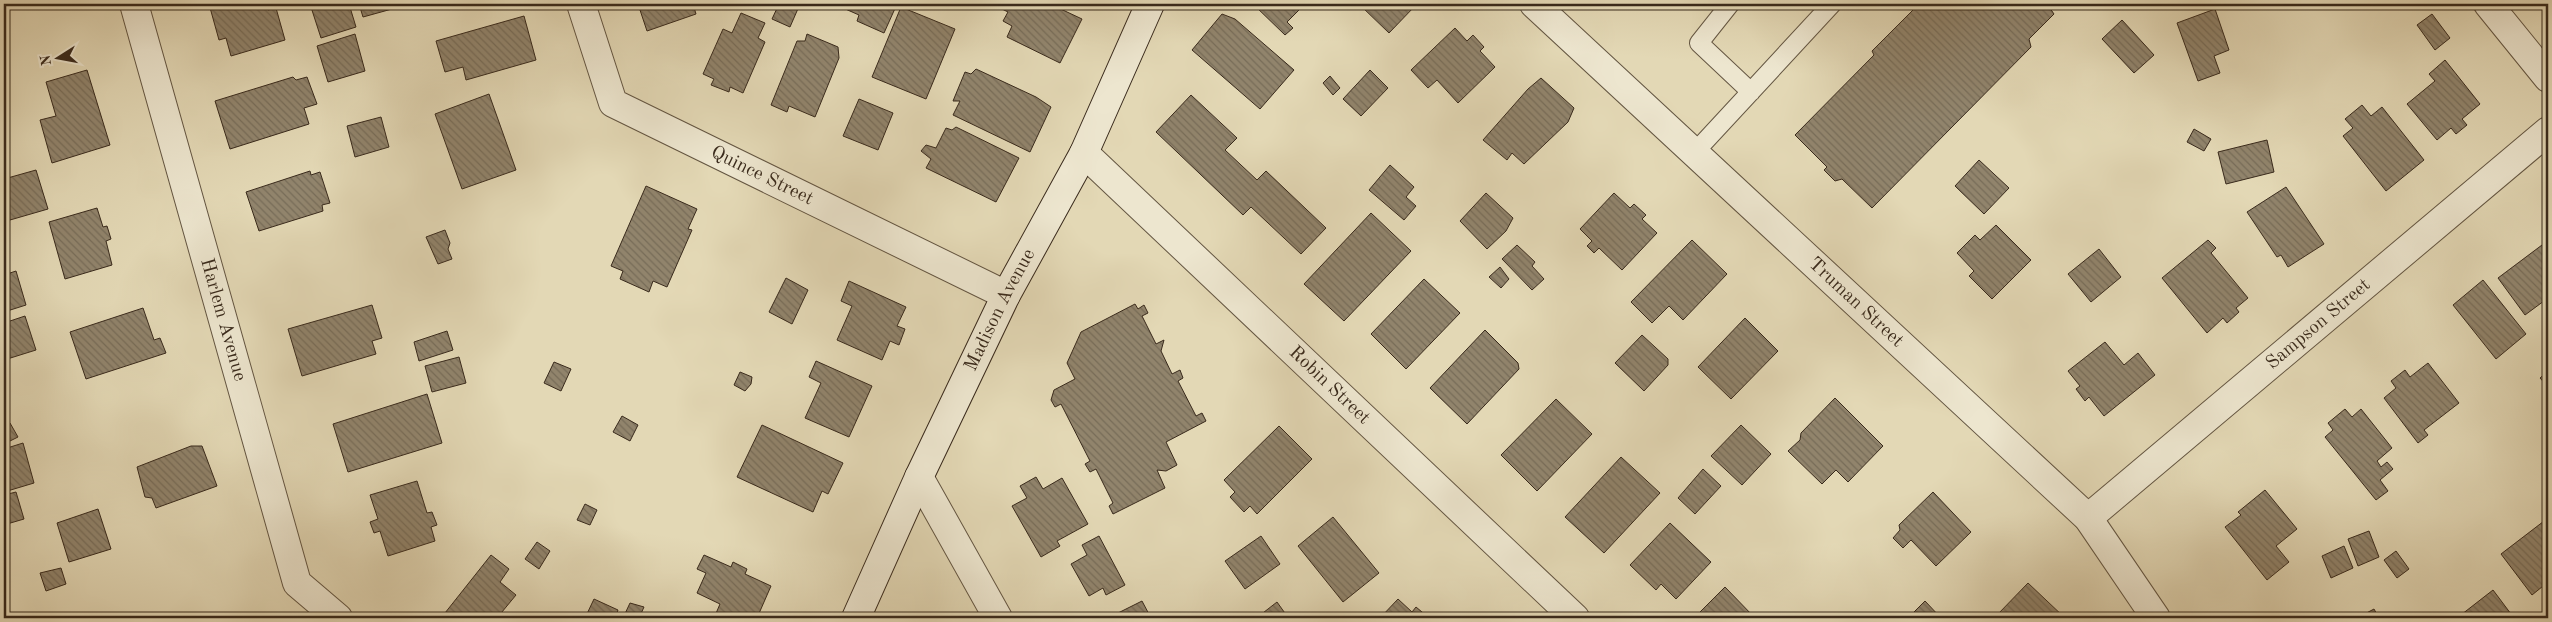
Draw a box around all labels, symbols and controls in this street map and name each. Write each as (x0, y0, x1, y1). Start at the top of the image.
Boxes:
north arrow (32, 32, 82, 82)
text: N (38, 53, 54, 67)
street label: Quince Street (708, 143, 816, 209)
street label: Madison Avenue (962, 246, 1039, 374)
street label: Truman Street (1805, 254, 1907, 351)
street label: Harlem Avenue (197, 256, 249, 383)
street label: Sampson Street (2263, 275, 2374, 373)
street label: Robin Street (1285, 343, 1374, 428)

